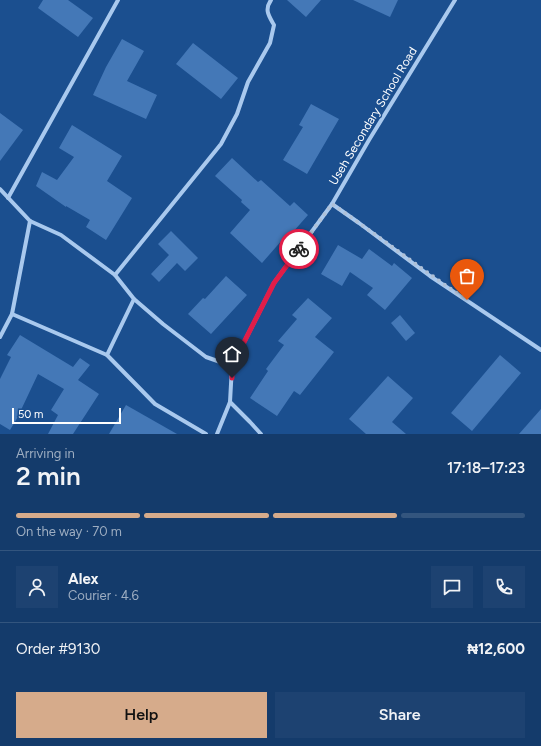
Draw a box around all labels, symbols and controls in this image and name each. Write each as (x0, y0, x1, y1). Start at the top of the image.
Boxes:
street label: Useh Secondary School Road (326, 44, 420, 188)
courier (279, 229, 319, 269)
icon: bike (288, 238, 310, 260)
pin (450, 259, 484, 300)
icon: bag (456, 265, 478, 287)
pin (215, 337, 249, 378)
icon: home (221, 343, 243, 365)
scale bar (12, 406, 121, 425)
text: 50 m (18, 408, 43, 421)
text: Arriving in (16, 446, 75, 461)
text: 17:18–17:23 (447, 459, 525, 477)
text: 2 min (16, 460, 81, 492)
text: On the way · 70 m (16, 524, 122, 539)
button: person (16, 566, 58, 608)
button: chat (431, 566, 473, 608)
button: phone (483, 566, 525, 608)
text: Alex (68, 570, 98, 588)
text: Courier · 4.6 (68, 588, 139, 603)
text: Order #9130 (16, 640, 100, 658)
text: ₦12,600 (467, 640, 525, 658)
button: Help (16, 692, 267, 738)
button: Share (275, 692, 525, 738)

